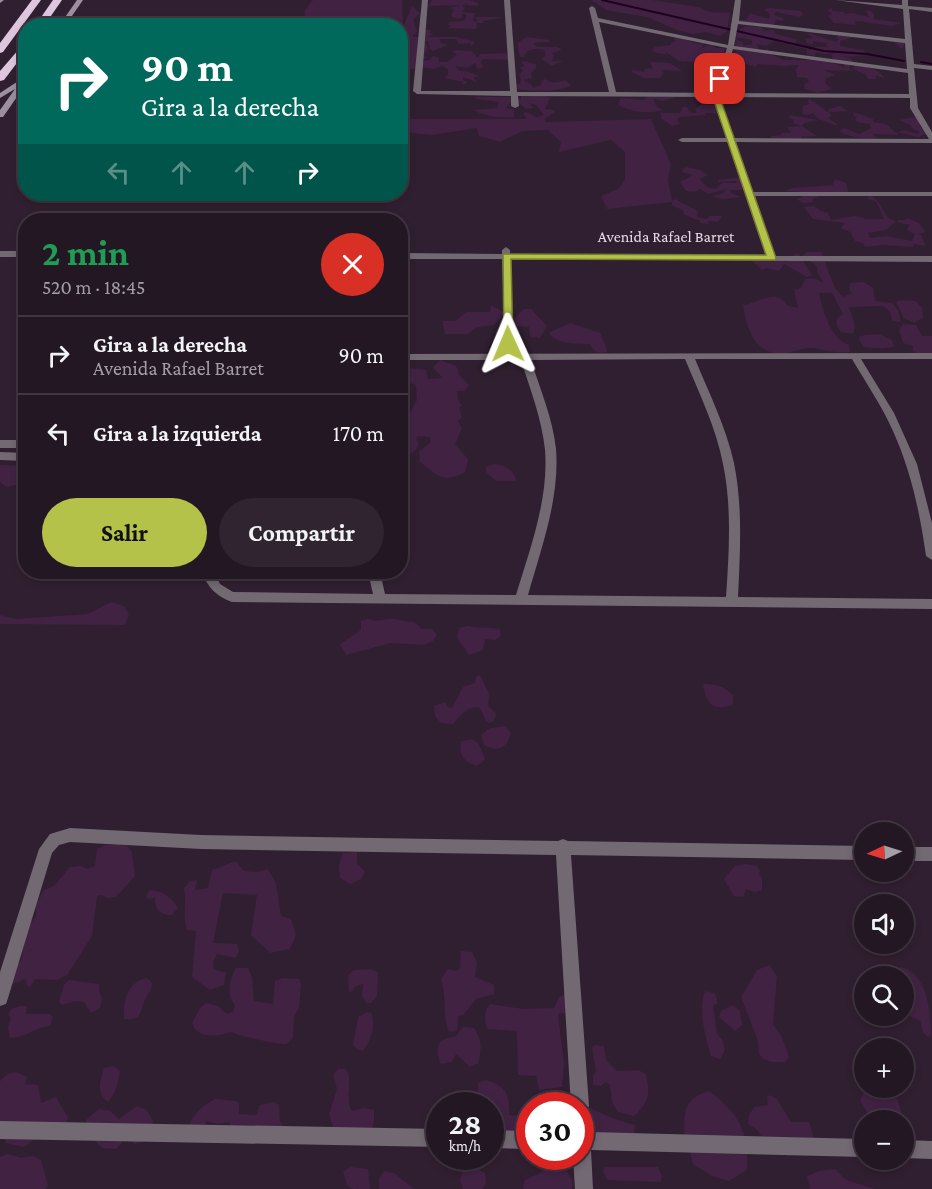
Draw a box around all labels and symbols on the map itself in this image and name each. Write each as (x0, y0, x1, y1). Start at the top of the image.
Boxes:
pin (694, 53, 745, 104)
street label: Avenida Rafael Barret (598, 228, 735, 245)
position arrow (476, 312, 540, 376)
north arrow (854, 822, 914, 882)
speed limit sign: 30 (516, 1092, 594, 1170)

